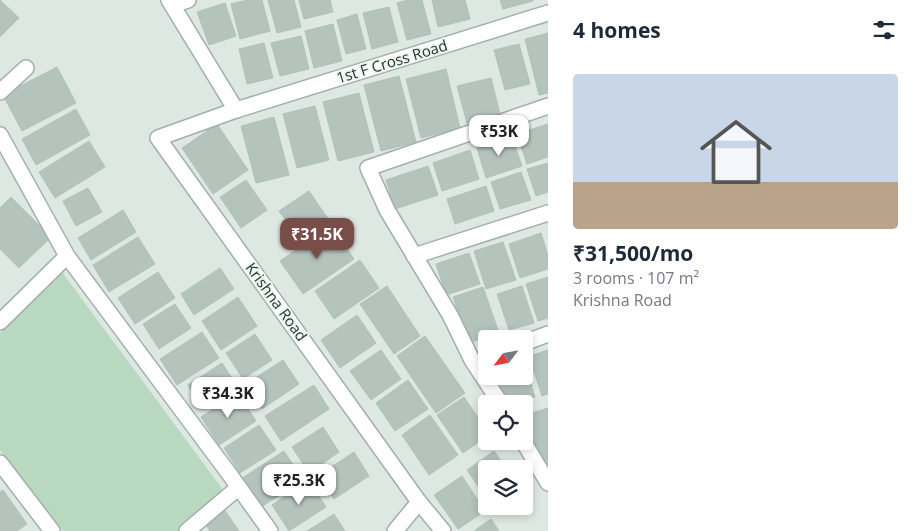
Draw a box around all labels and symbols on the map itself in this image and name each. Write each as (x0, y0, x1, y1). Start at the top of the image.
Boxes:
street label: 1st F Cross Road (334, 35, 450, 87)
pin: ₹53K (469, 114, 529, 157)
pin: ₹31.5K (276, 218, 358, 260)
street label: Krishna Road (241, 258, 312, 345)
north arrow (478, 330, 532, 385)
pin: ₹34.3K (187, 376, 269, 419)
pin: ₹25.3K (258, 464, 340, 506)

